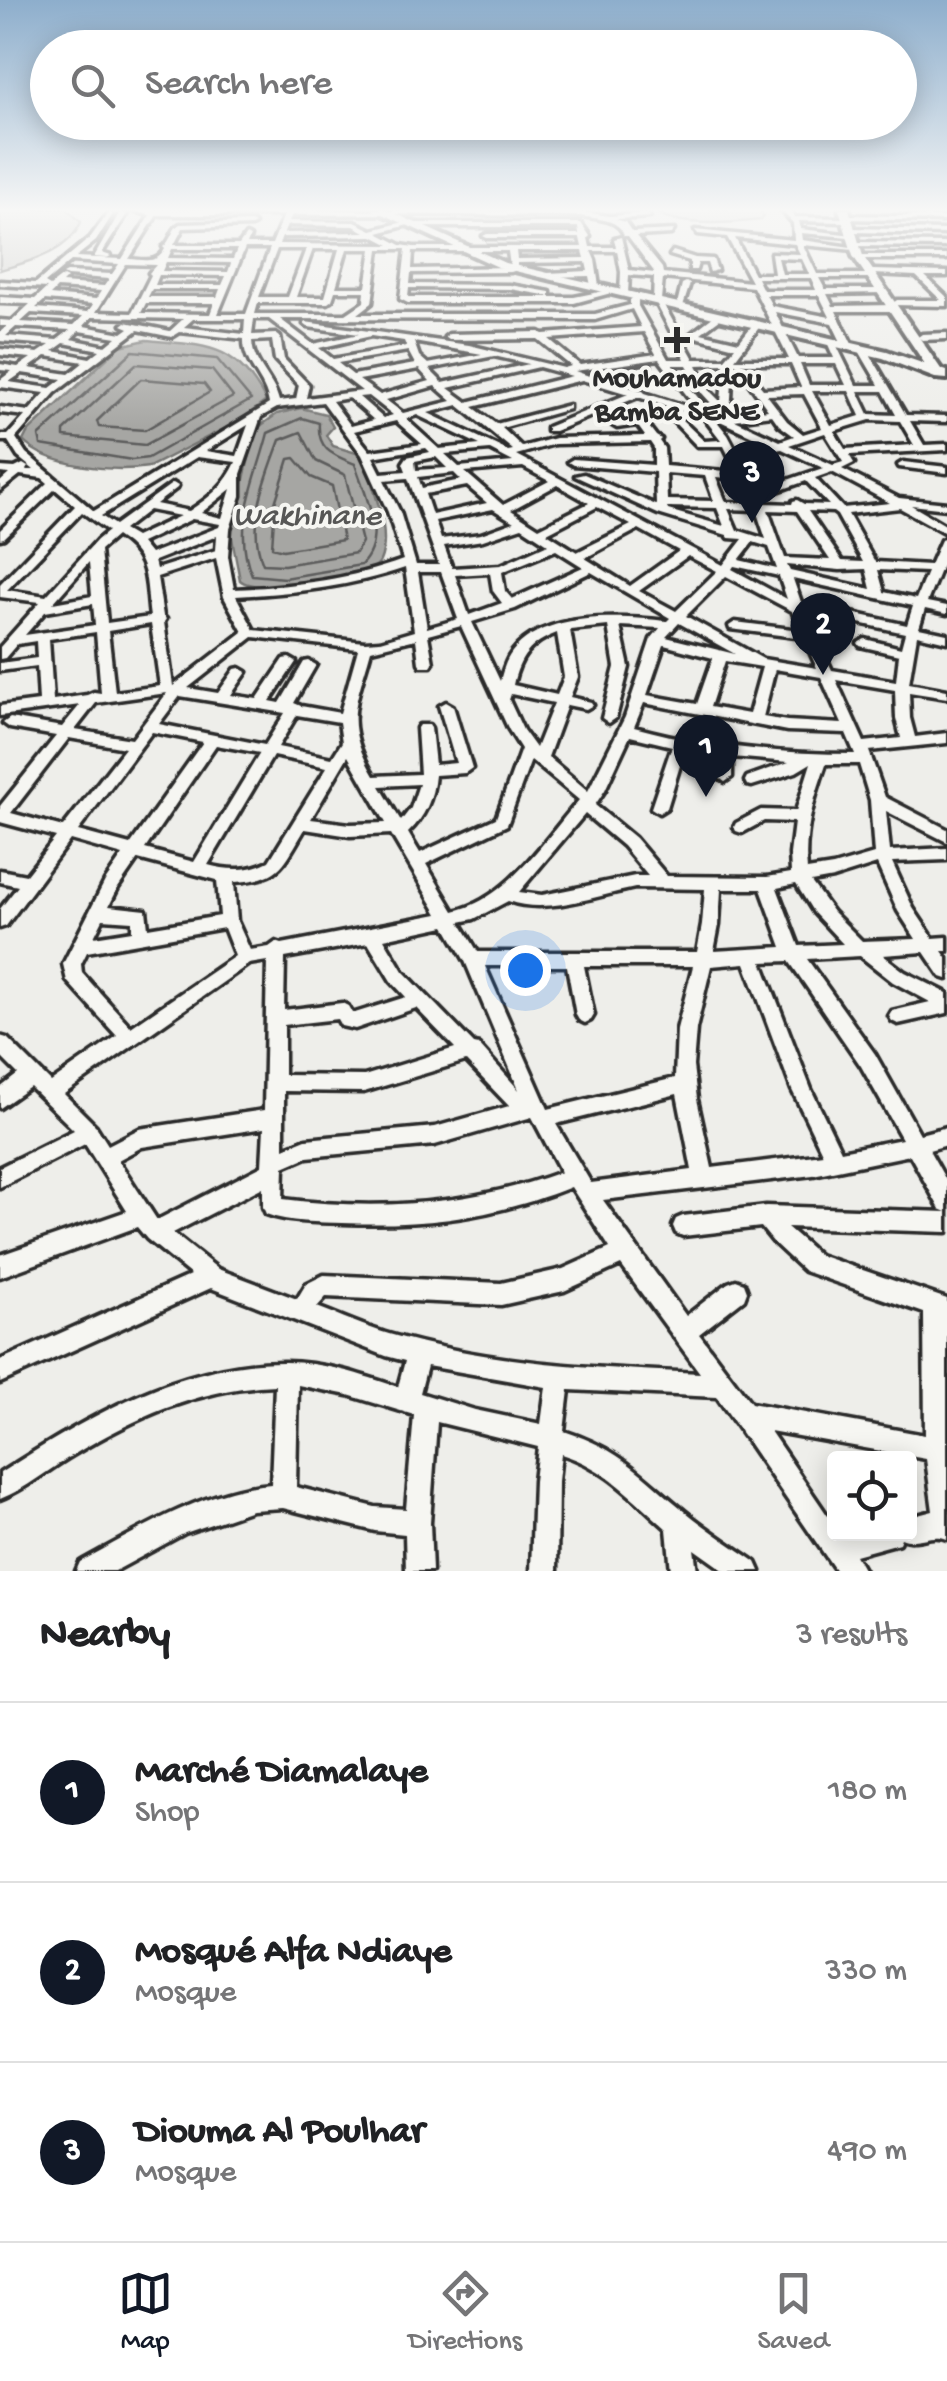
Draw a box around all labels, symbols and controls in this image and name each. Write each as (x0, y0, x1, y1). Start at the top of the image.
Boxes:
search box (30, 30, 917, 140)
icon: search (65, 58, 120, 113)
text: Search here (145, 63, 332, 107)
marker: Mouhamadou Bamba SENE (664, 327, 690, 353)
place label: Mouhamadou Bamba SENE (593, 363, 762, 432)
pin: 3 (720, 440, 784, 523)
water label: Wakhinane (233, 499, 383, 537)
pin: 2 (790, 592, 856, 675)
pin: 1 (674, 714, 738, 797)
your location (500, 945, 551, 996)
map controls (827, 1451, 917, 1541)
button: locate (827, 1451, 917, 1541)
text: Nearby (40, 1612, 170, 1661)
text: 3 results (796, 1617, 907, 1655)
text: Marché Diamalaye (135, 1751, 428, 1795)
text: 1 (66, 1773, 79, 1811)
text: 180 m (828, 1773, 907, 1811)
text: Shop (135, 1795, 199, 1833)
text: Mosqué Alfa Ndiaye (135, 1931, 452, 1975)
text: 2 (65, 1953, 80, 1991)
text: 330 m (825, 1953, 907, 1991)
text: Mosque (135, 1975, 236, 2013)
text: Diouma Al Poulhar (135, 2111, 424, 2155)
text: 3 (64, 2133, 81, 2171)
text: 490 m (827, 2133, 907, 2171)
text: Mosque (135, 2155, 236, 2193)
tab: Map (118, 2266, 173, 2359)
tab: Directions (408, 2266, 522, 2359)
tab: Saved (757, 2266, 829, 2359)

